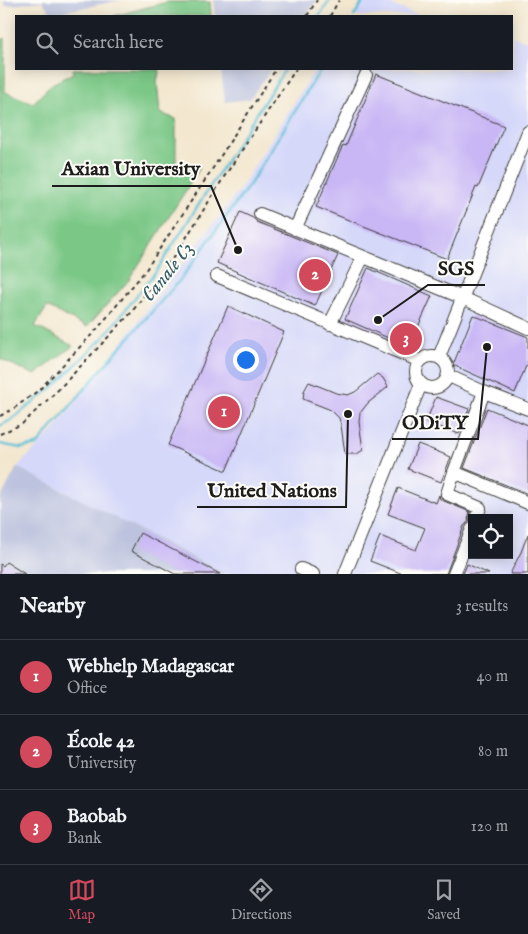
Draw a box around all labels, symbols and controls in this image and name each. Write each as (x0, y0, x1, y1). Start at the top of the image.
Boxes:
search box (15, 15, 513, 70)
icon: search (33, 29, 61, 57)
text: Search here (73, 31, 164, 55)
callout: Axian University (52, 151, 211, 186)
text: Axian University (61, 157, 202, 182)
water label: Canale C3 (136, 237, 200, 307)
callout: SGS (428, 250, 485, 285)
pin: 2 (299, 256, 331, 294)
text: SGS (438, 257, 474, 282)
pin: 3 (390, 320, 422, 358)
your location (233, 347, 259, 373)
pin: 1 (208, 393, 240, 431)
callout: ODiTY (392, 404, 478, 439)
text: ODiTY (402, 411, 469, 436)
callout: United Nations (197, 472, 346, 507)
text: United Nations (206, 479, 337, 504)
map controls (468, 514, 513, 559)
button: locate (468, 514, 513, 559)
text: Nearby (20, 593, 85, 620)
text: 3 results (456, 597, 508, 617)
text: Webhelp Madagascar (67, 655, 234, 679)
text: 1 (33, 667, 39, 687)
text: 40 m (476, 667, 508, 687)
text: Office (67, 679, 107, 699)
text: École 42 (67, 730, 135, 754)
text: 2 (32, 742, 40, 762)
text: 80 m (478, 742, 508, 762)
text: University (67, 754, 136, 774)
text: Baobab (67, 805, 127, 829)
text: 3 (33, 817, 39, 837)
text: 120 m (471, 817, 508, 837)
text: Bank (67, 829, 102, 849)
tab: Map (68, 876, 96, 924)
tab: Directions (231, 876, 292, 924)
tab: Saved (427, 876, 460, 924)

